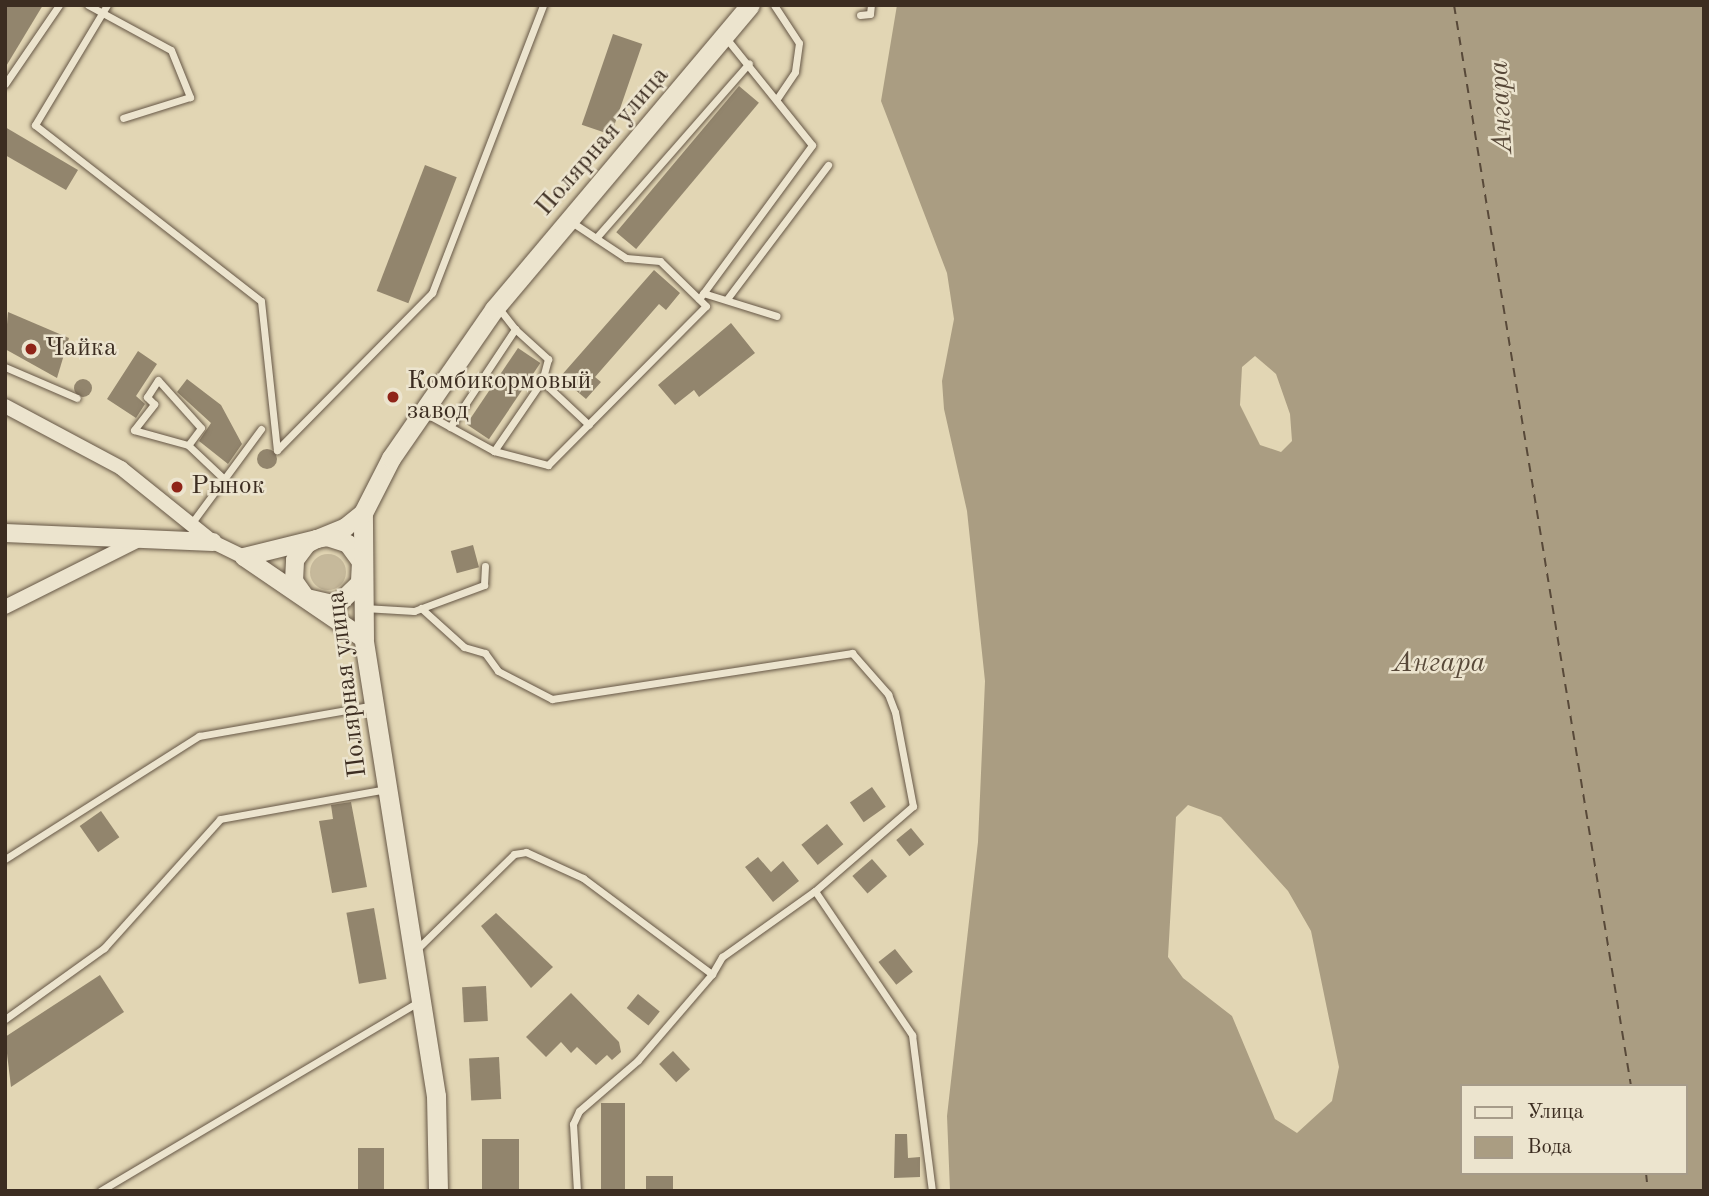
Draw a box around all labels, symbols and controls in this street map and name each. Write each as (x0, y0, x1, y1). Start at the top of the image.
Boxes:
water label: Ангара (1483, 60, 1521, 154)
street label: Полярная улица (530, 61, 676, 223)
place label: Чайка (45, 333, 117, 365)
marker: Чайка (23, 341, 39, 357)
place label: Комбикормовый завод (407, 366, 592, 428)
marker: Комбикормовый завод (385, 389, 401, 405)
place label: Рынок (191, 471, 265, 503)
marker: Рынок (169, 479, 185, 495)
street label: Полярная улица (321, 589, 375, 779)
water label: Ангара (1392, 647, 1486, 681)
legend (1460, 1084, 1688, 1175)
text: Улица (1527, 1102, 1584, 1123)
text: Вода (1527, 1137, 1572, 1158)

